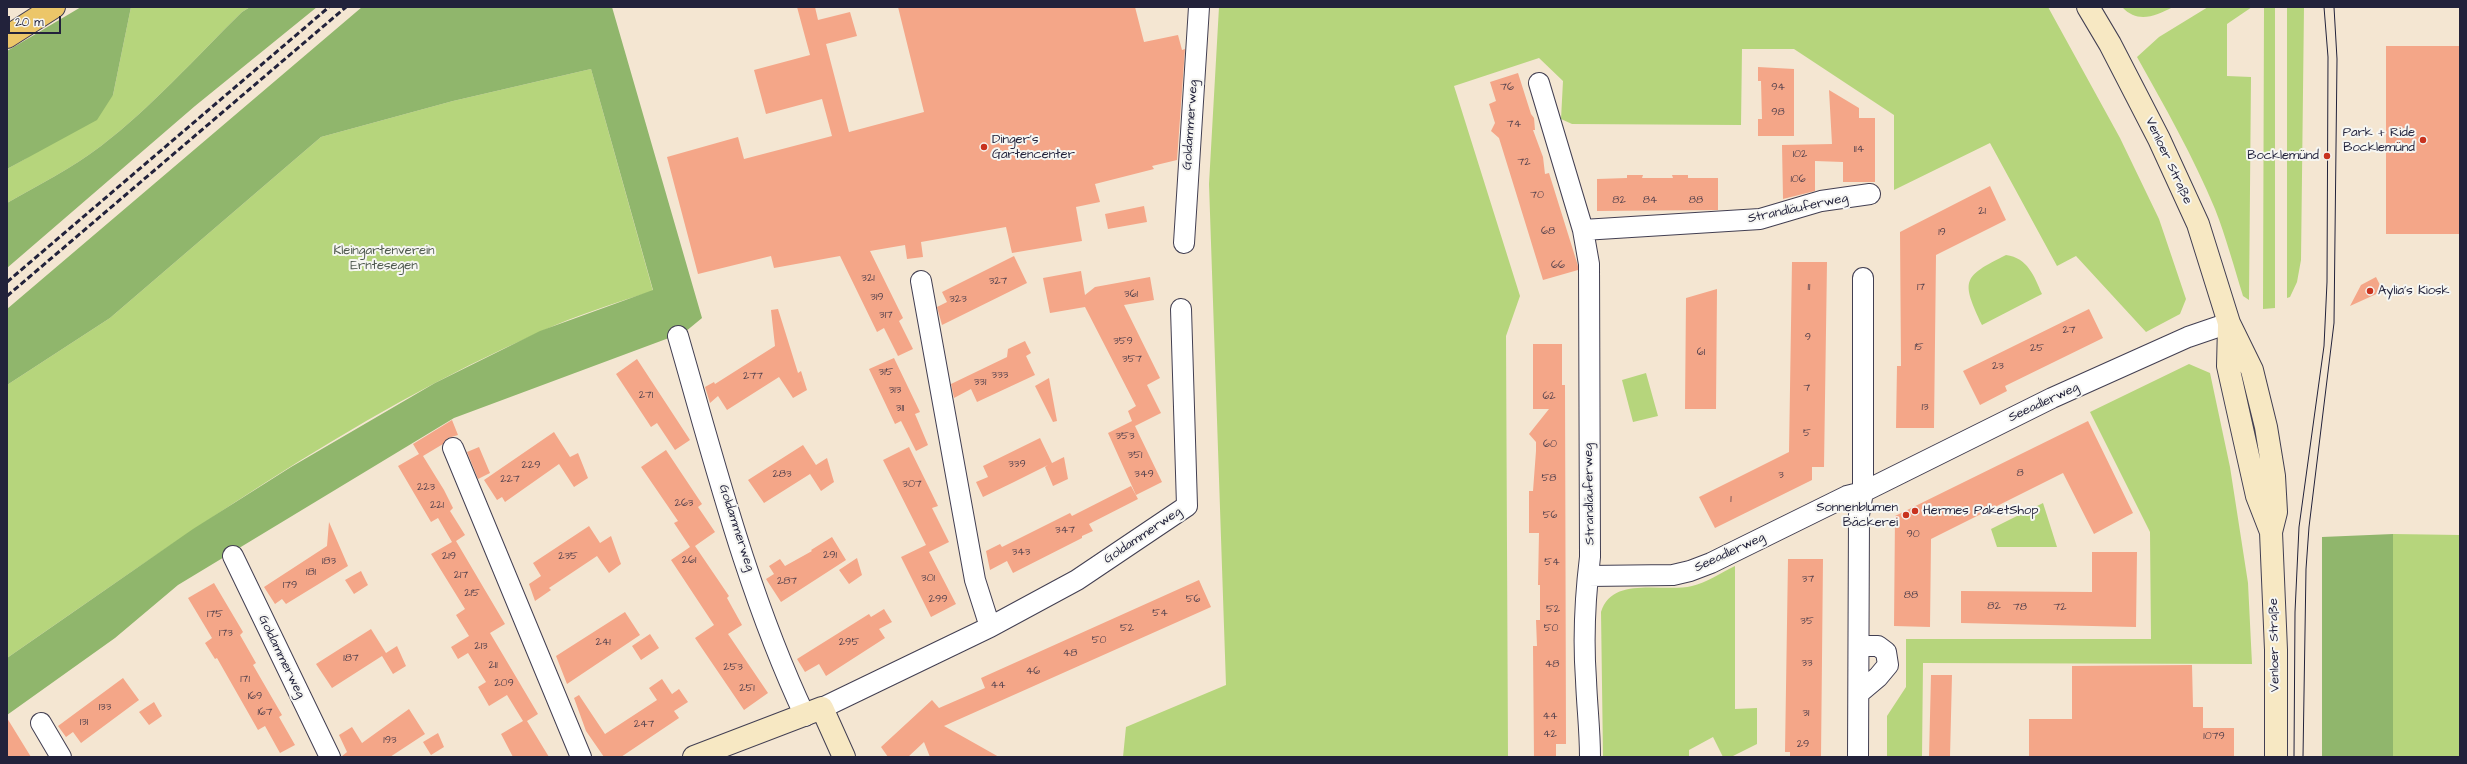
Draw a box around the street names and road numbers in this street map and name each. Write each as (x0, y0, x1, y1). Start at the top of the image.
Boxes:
street label: Goldammerweg (1180, 79, 1202, 171)
street label: Venloer Straße (2141, 115, 2195, 207)
street label: Strandläuferweg (1746, 191, 1850, 227)
street label: Seeadlerweg (2006, 380, 2082, 426)
street label: Strandläuferweg (1581, 443, 1599, 545)
street label: Goldammerweg (715, 483, 757, 573)
street label: Goldammerweg (1101, 504, 1185, 568)
street label: Seeadlerweg (1692, 530, 1768, 576)
street label: Venloer Straße (2266, 598, 2284, 692)
street label: Goldammerweg (254, 613, 308, 701)

